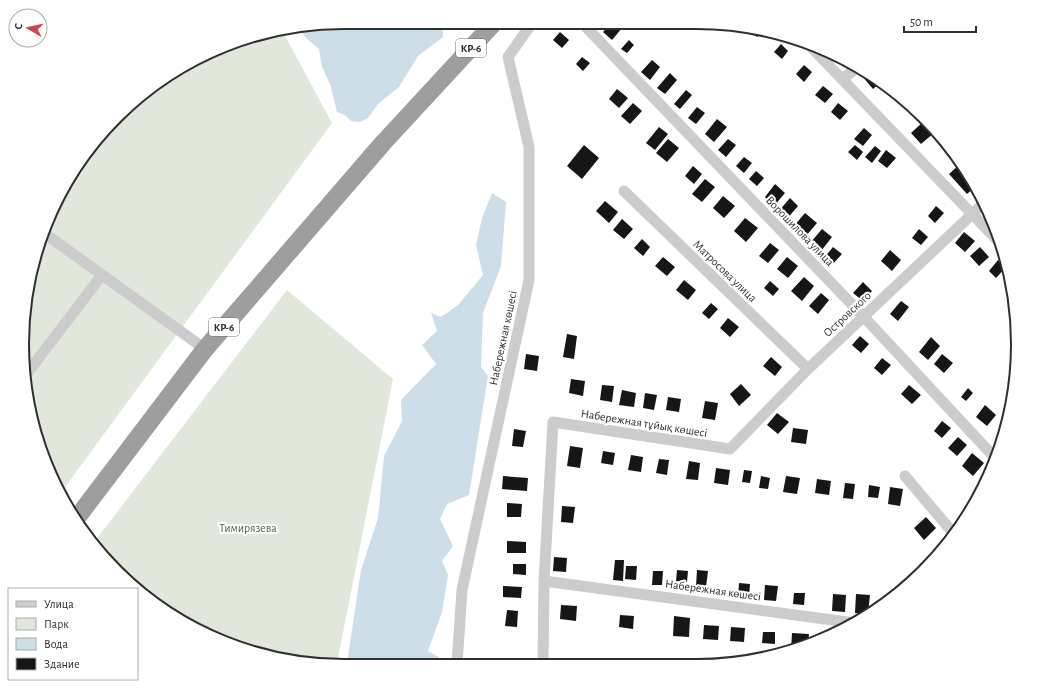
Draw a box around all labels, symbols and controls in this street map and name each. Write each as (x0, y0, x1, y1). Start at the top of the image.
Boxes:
north arrow (8, 8, 48, 48)
scale bar (904, 8, 976, 34)
text: 50 m (910, 16, 933, 28)
text: С (13, 23, 25, 30)
road number: KP-6 (456, 39, 486, 57)
street label: Ворошилова улица (763, 194, 837, 269)
street label: Матросова улица (690, 238, 760, 305)
street label: Набережная көшесі (487, 289, 519, 387)
street label: Островского (821, 289, 873, 339)
road number: KP-6 (209, 318, 239, 336)
street label: Набережная тұйық көшесі (580, 407, 708, 439)
park label: Тимирязева (219, 522, 277, 534)
street label: Набережная көшесі (664, 577, 762, 603)
legend (8, 588, 138, 680)
text: Улица (44, 598, 74, 610)
text: Парк (44, 618, 69, 630)
text: Вода (44, 638, 68, 650)
text: Здание (44, 658, 80, 670)

